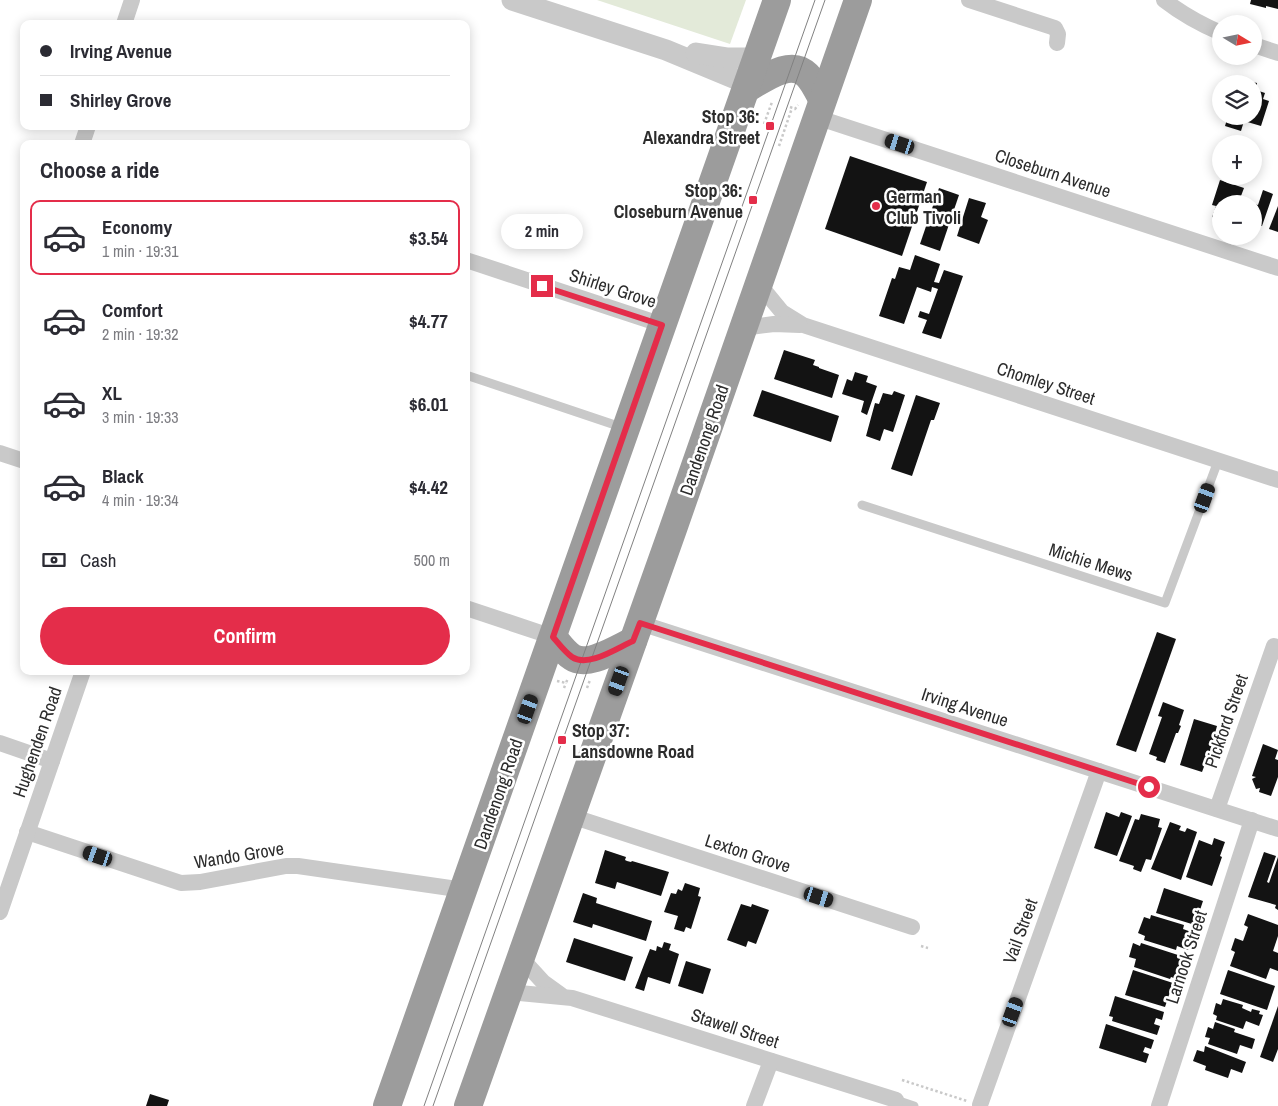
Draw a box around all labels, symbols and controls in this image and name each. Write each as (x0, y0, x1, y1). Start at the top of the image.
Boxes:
north arrow (1212, 15, 1262, 65)
map controls (1212, 15, 1262, 245)
text: Irving Avenue (70, 38, 172, 64)
button: layers (1212, 75, 1262, 125)
text: Shirley Grove (70, 87, 171, 113)
place label: Stop 36: Alexandra Street (643, 104, 760, 150)
marker: Stop 36: Alexandra Street (764, 120, 776, 132)
car (883, 132, 916, 156)
button: + (1212, 135, 1262, 185)
street label: Closeburn Avenue (992, 143, 1114, 203)
text: Choose a ride (40, 155, 159, 185)
place label: Stop 36: Closeburn Avenue (614, 178, 743, 224)
place label: German Club Tivoli (886, 184, 961, 230)
marker: Stop 36: Closeburn Avenue (747, 194, 759, 206)
button: − (1212, 195, 1262, 245)
marker: German Club Tivoli (870, 200, 882, 212)
text: Economy (102, 214, 172, 240)
callout: 2 min (501, 214, 583, 248)
icon: car (42, 215, 87, 260)
text: 2 min (525, 220, 559, 242)
text: $3.54 (409, 225, 448, 251)
text: 1 min · 19:31 (102, 240, 179, 262)
street label: Shirley Grove (566, 262, 660, 314)
route end (531, 275, 553, 297)
text: Comfort (102, 297, 163, 323)
icon: car (42, 298, 87, 343)
text: $4.77 (409, 308, 448, 334)
text: 2 min · 19:32 (102, 323, 179, 345)
street label: Chomley Street (994, 355, 1098, 411)
text: XL (102, 380, 122, 406)
icon: car (42, 381, 87, 426)
street label: Dandenong Road (673, 381, 735, 499)
text: $6.01 (409, 391, 448, 417)
text: 3 min · 19:33 (102, 406, 179, 428)
text: Black (102, 463, 144, 489)
icon: car (42, 464, 87, 509)
text: $4.42 (409, 474, 448, 500)
car (1192, 481, 1217, 515)
text: 4 min · 19:34 (102, 489, 179, 511)
street label: Michie Mews (1046, 537, 1136, 587)
icon: cash (40, 546, 68, 574)
text: Cash (80, 547, 116, 573)
text: 500 m (414, 549, 450, 571)
button: Confirm (40, 607, 450, 665)
car (606, 664, 631, 698)
street label: Pickford Street (1198, 671, 1254, 771)
street label: Irving Avenue (918, 681, 1012, 733)
street label: Hughenden Road (6, 683, 68, 801)
car (515, 692, 540, 726)
place label: Stop 37: Lansdowne Road (572, 718, 694, 764)
marker: Stop 37: Lansdowne Road (556, 734, 568, 746)
street label: Dandenong Road (467, 735, 529, 853)
route start (1138, 776, 1160, 798)
street label: Lexton Grove (702, 827, 794, 879)
street label: Wando Grove (192, 836, 286, 874)
car (81, 844, 114, 868)
car (802, 885, 835, 909)
street label: Vail Street (997, 895, 1043, 967)
street label: Larnook Street (1159, 907, 1213, 1007)
car (1000, 995, 1025, 1029)
street label: Stawell Street (688, 1002, 782, 1054)

